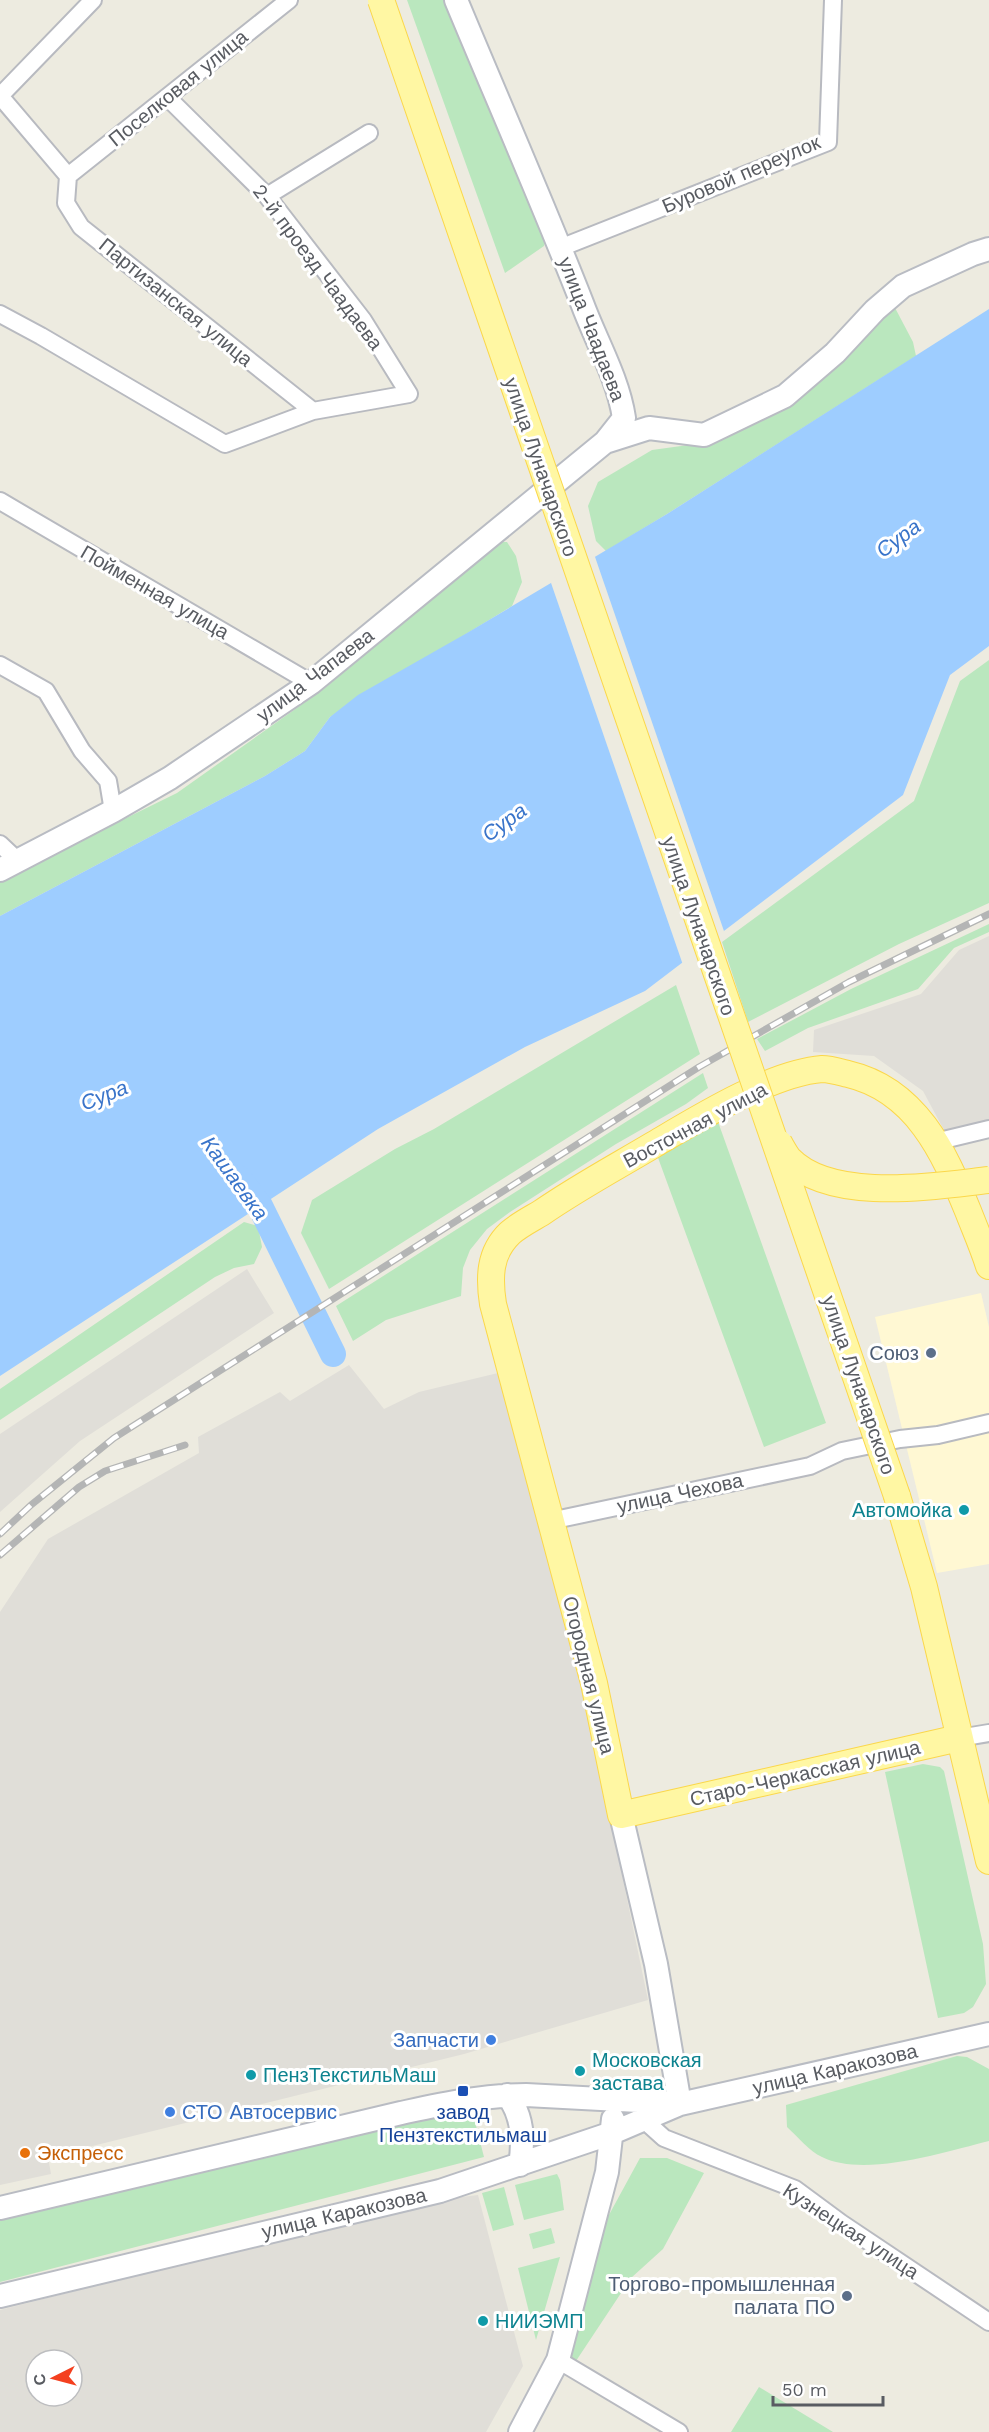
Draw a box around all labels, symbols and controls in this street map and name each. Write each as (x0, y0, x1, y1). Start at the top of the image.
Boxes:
street label: Поселковая улица (104, 24, 253, 151)
street label: Буровой переулок (658, 130, 824, 218)
street label: 2-й проезд Чаадаева (248, 179, 389, 355)
street label: Партизанская улица (94, 233, 258, 372)
street label: улица Чаадаева (553, 253, 631, 405)
street label: улица Луначарского (499, 374, 583, 560)
water label: Сура (871, 514, 925, 562)
street label: Пойменная улица (77, 540, 234, 645)
street label: улица Чапаева (252, 623, 379, 727)
water label: Сура (477, 798, 531, 846)
street label: улица Луначарского (657, 833, 741, 1019)
water label: Сура (77, 1074, 131, 1116)
street label: Восточная улица (619, 1077, 772, 1173)
water label: Кашаевка (196, 1131, 274, 1225)
street label: улица Луначарского (817, 1292, 901, 1478)
place label: Союз (869, 1341, 919, 1365)
marker: Союз (924, 1346, 938, 1360)
street label: улица Чехова (615, 1468, 746, 1518)
place label: Автомойка (852, 1498, 953, 1522)
marker: Автомойка (957, 1503, 971, 1517)
street label: Огородная улица (558, 1594, 620, 1757)
street label: Старо-Черкасская улица (687, 1735, 923, 1811)
place label: Запчасти (393, 2028, 479, 2052)
marker: Запчасти (484, 2033, 498, 2047)
street label: улица Каракозова (750, 2038, 921, 2100)
place label: Московская застава (592, 2048, 702, 2095)
place label: ПензТекстильМаш (263, 2063, 436, 2087)
marker: Московская застава (573, 2064, 587, 2078)
marker: ПензТекстильМаш (244, 2068, 258, 2082)
marker: завод Пензтекстильмаш (456, 2084, 470, 2098)
place label: СТО Автосервис (182, 2100, 337, 2124)
place label: завод Пензтекстильмаш (379, 2100, 547, 2147)
marker: СТО Автосервис (163, 2105, 177, 2119)
place label: Экспресс (37, 2141, 123, 2165)
marker: Экспресс (18, 2146, 32, 2160)
street label: Кузнецкая улица (778, 2178, 924, 2284)
street label: улица Каракозова (259, 2182, 430, 2244)
place label: Торгово-промышленная палата ПО (608, 2272, 835, 2319)
marker: Торгово-промышленная палата ПО (840, 2289, 854, 2303)
place label: НИИЭМП (495, 2309, 584, 2333)
marker: НИИЭМП (476, 2314, 490, 2328)
north arrow (24, 2348, 84, 2408)
scale bar (773, 2369, 882, 2407)
text: С (29, 2372, 50, 2386)
text: 50 m (782, 2379, 827, 2400)

